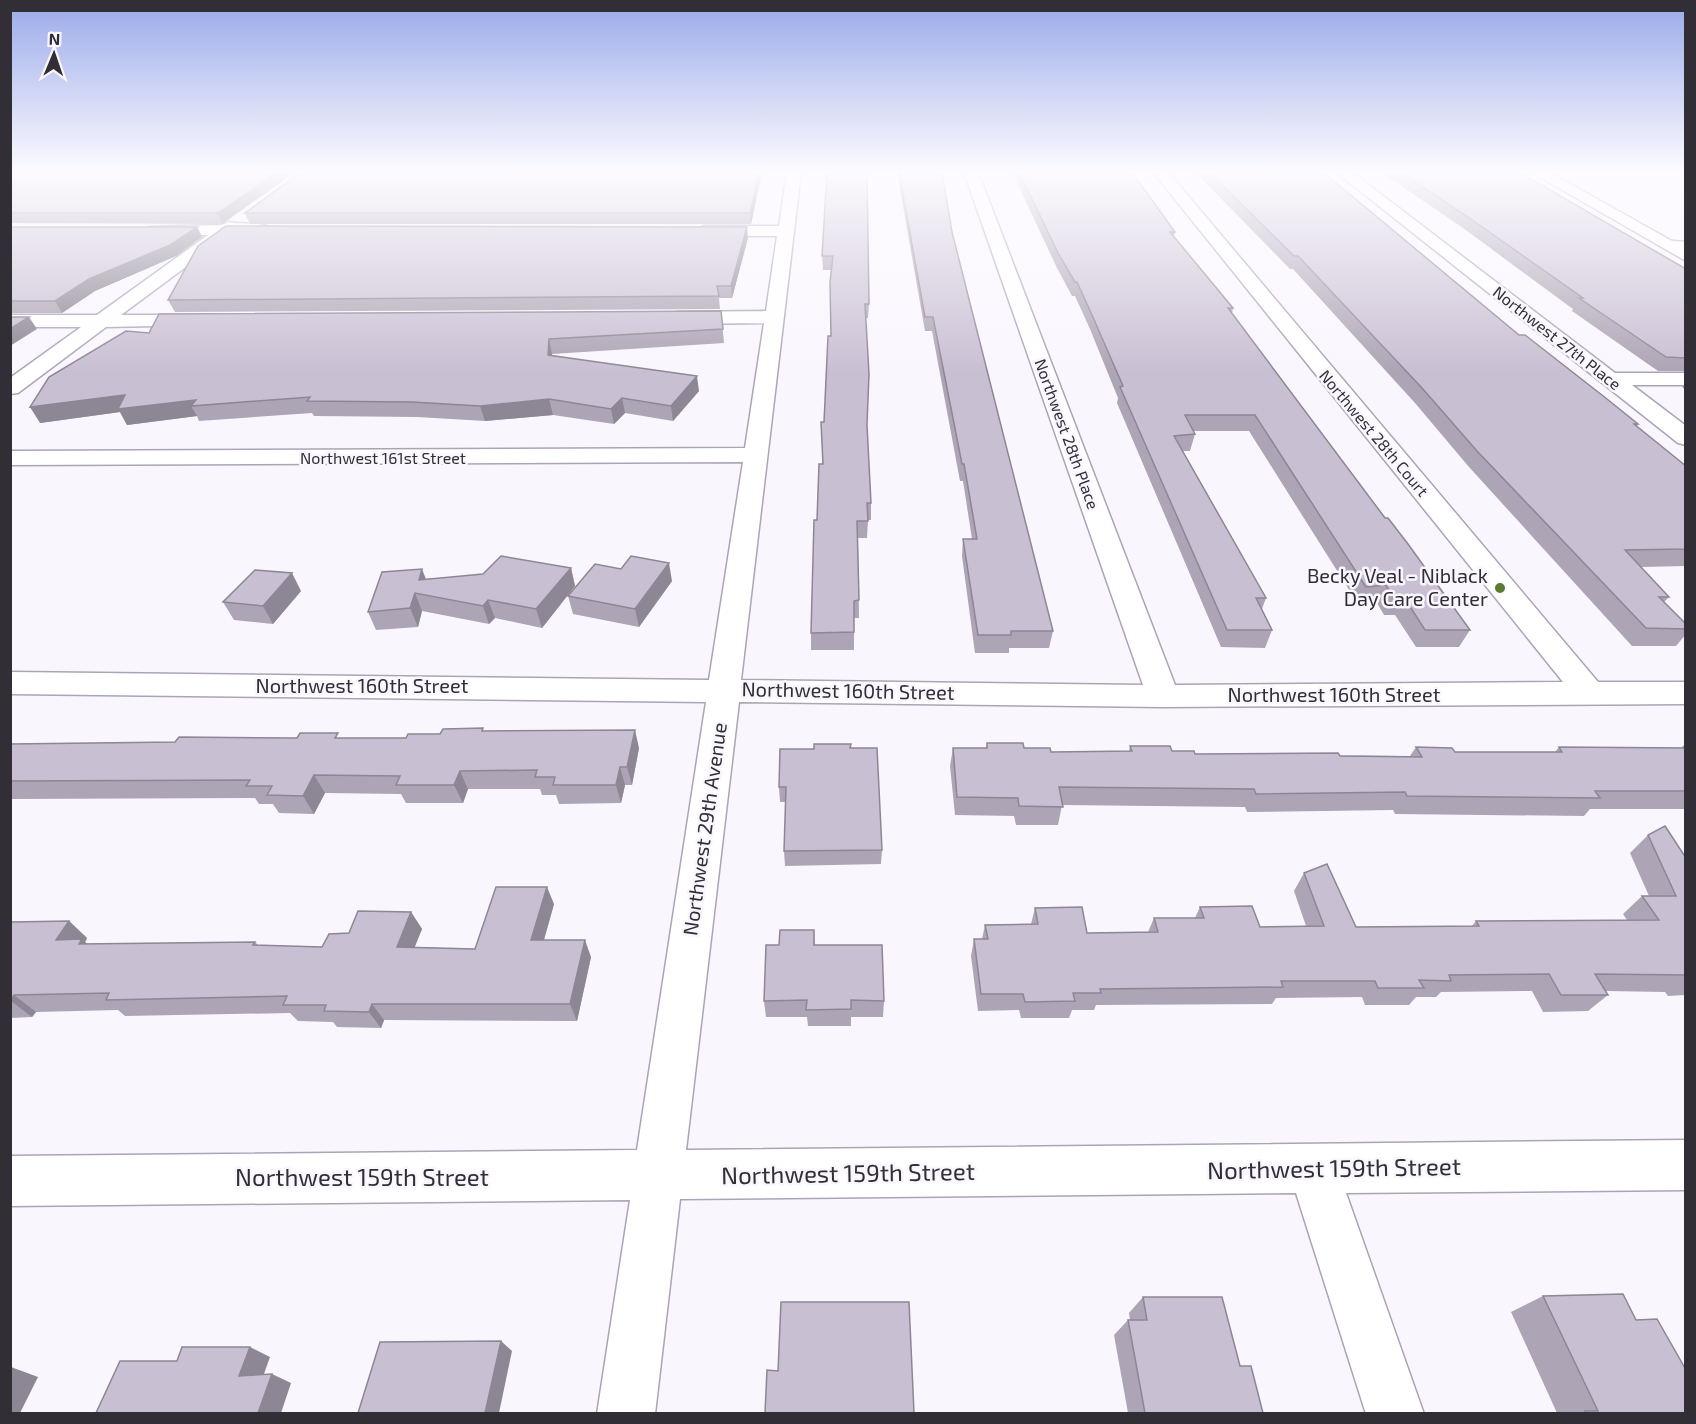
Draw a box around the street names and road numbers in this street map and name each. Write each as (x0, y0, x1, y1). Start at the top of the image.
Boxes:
street label: Northwest 27th Place (1490, 282, 1625, 393)
street label: Northwest 28th Place (1031, 356, 1104, 512)
street label: Northwest 28th Court (1316, 366, 1433, 500)
street label: Northwest 161st Street (300, 448, 466, 467)
street label: Northwest 160th Street (256, 673, 469, 697)
street label: Northwest 160th Street (741, 676, 955, 704)
street label: Northwest 160th Street (1228, 682, 1441, 706)
street label: Northwest 29th Avenue (677, 721, 731, 937)
street label: Northwest 159th Street (1207, 1151, 1461, 1184)
street label: Northwest 159th Street (721, 1156, 975, 1189)
street label: Northwest 159th Street (235, 1162, 489, 1191)

